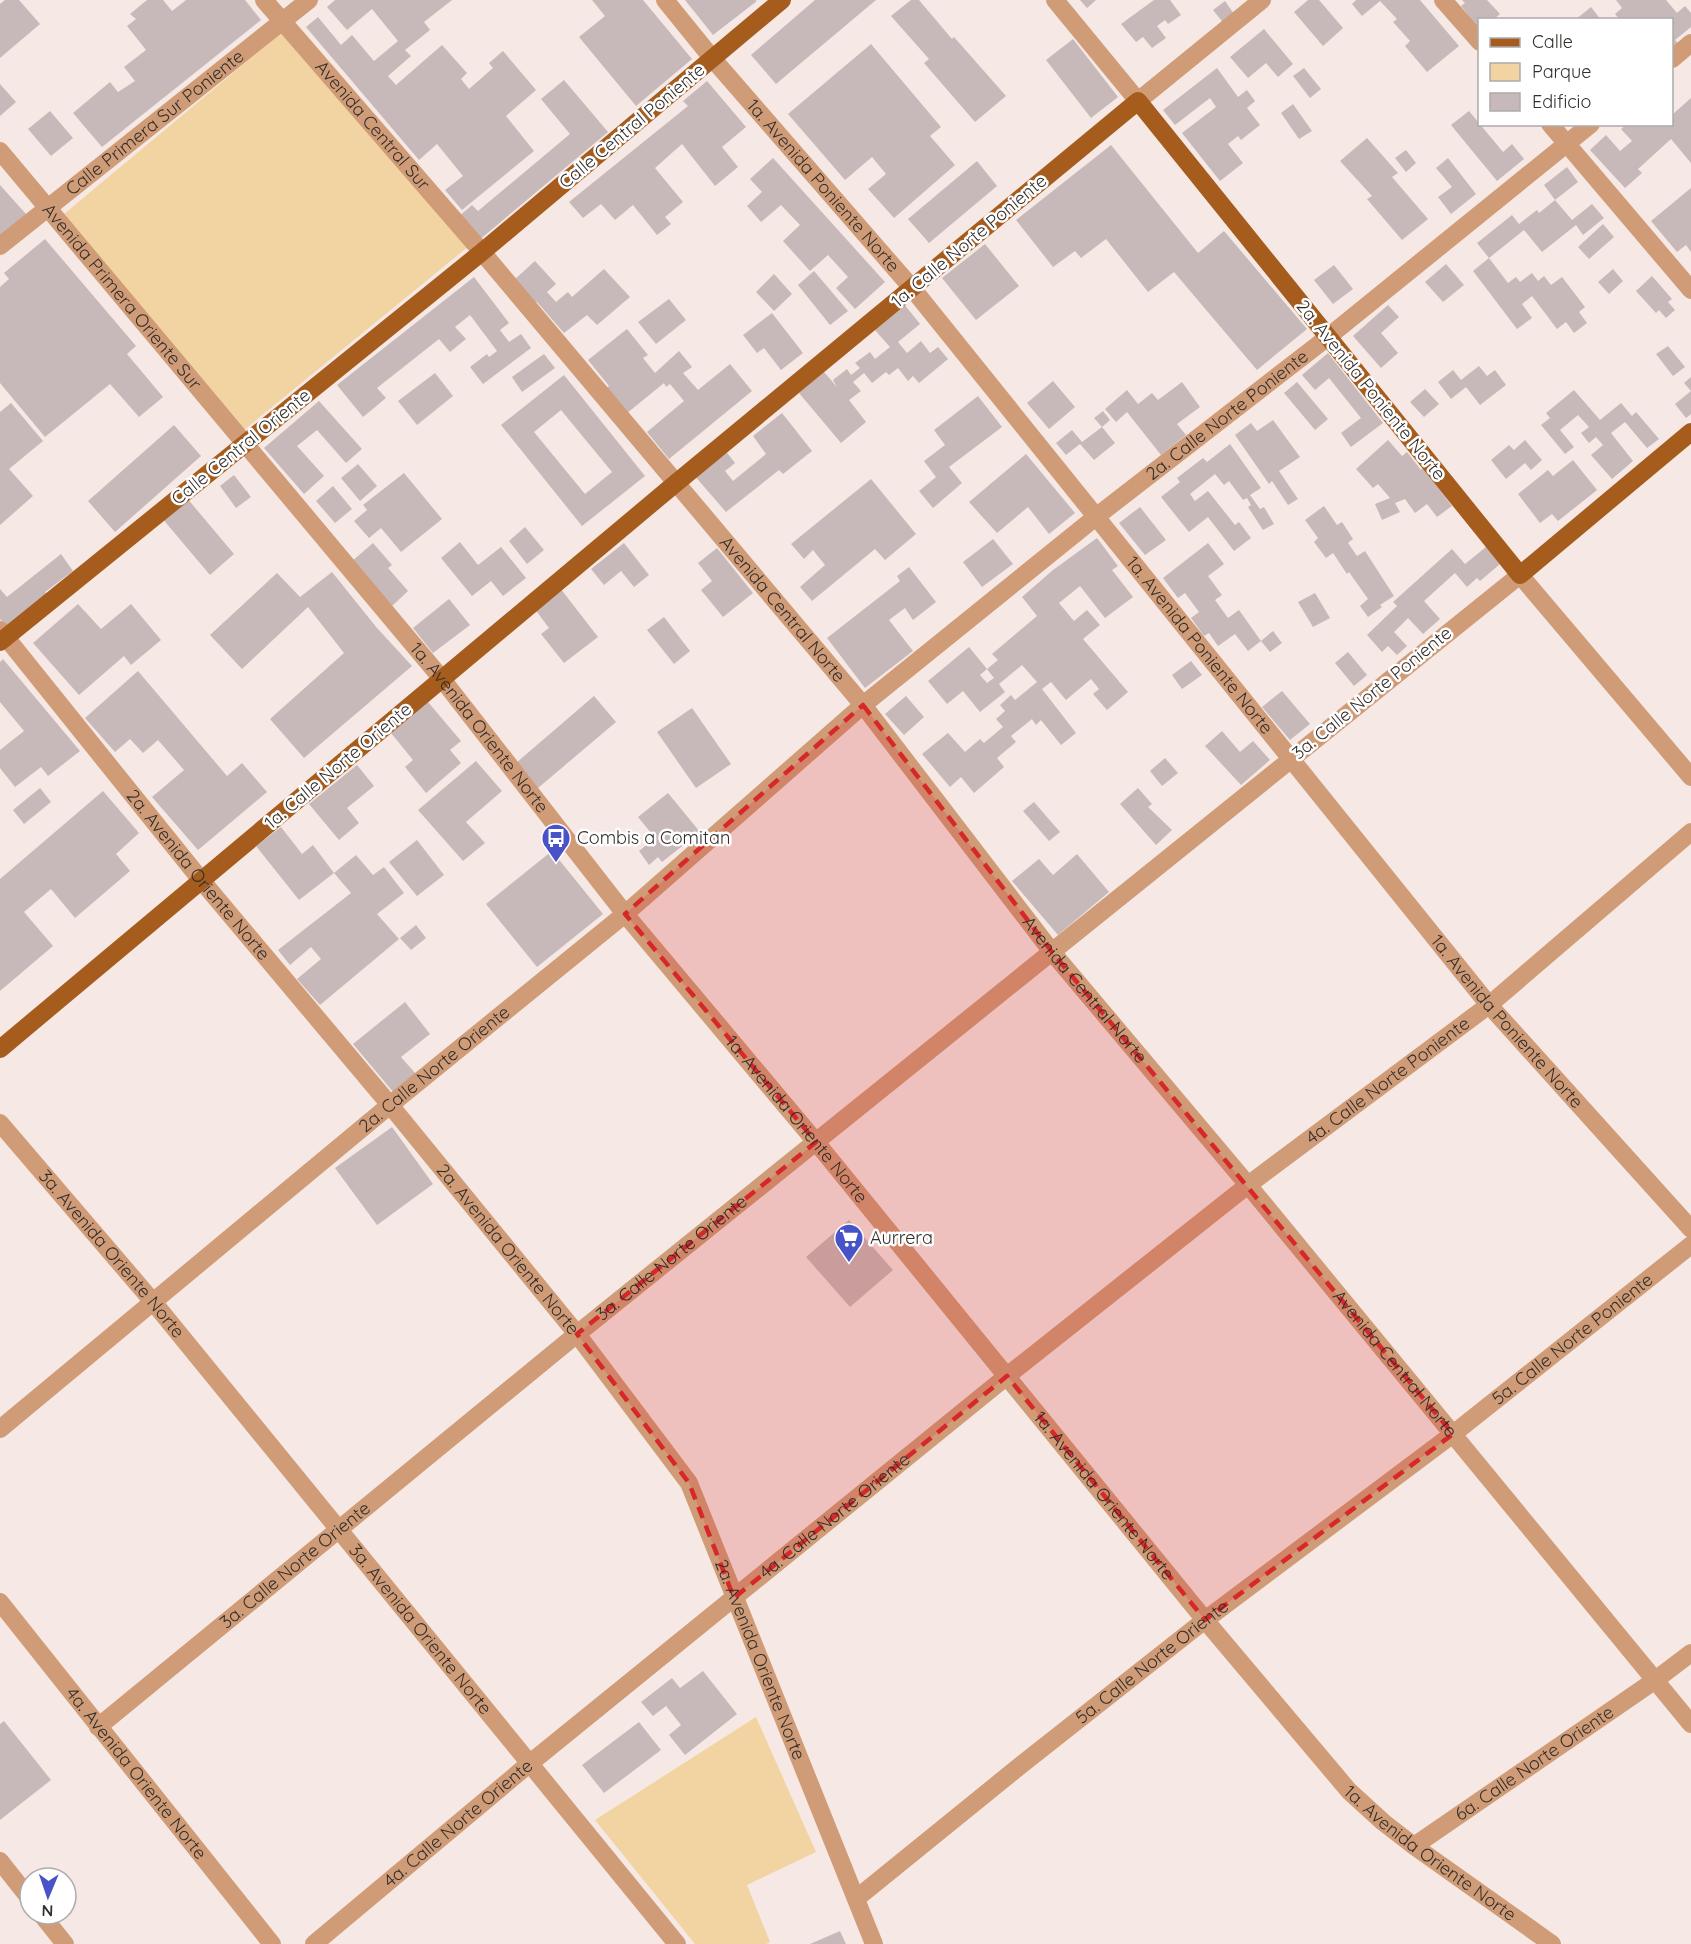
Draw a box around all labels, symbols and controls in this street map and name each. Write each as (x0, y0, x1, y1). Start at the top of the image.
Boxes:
legend (1478, 18, 1673, 126)
text: Calle (1532, 30, 1573, 53)
street label: Calle Primera Sur Poniente (61, 44, 248, 200)
street label: Avenida Central Sur (311, 56, 435, 195)
street label: Calle Central Poniente (554, 58, 709, 193)
text: Parque (1532, 60, 1591, 83)
text: Edificio (1532, 90, 1591, 113)
street label: 1a. Avenida Poniente Norte (742, 94, 905, 277)
street label: 1a. Calle Norte Poniente (886, 169, 1051, 312)
street label: Avenida Primera Oriente Sur (38, 198, 207, 394)
street label: 2a. Avenida Poniente Norte (1292, 295, 1451, 484)
street label: 2a. Calle Norte Poniente (1141, 345, 1313, 485)
street label: Calle Central Oriente (167, 383, 315, 510)
street label: Avenida Central Norte (715, 531, 851, 687)
street label: 1a. Avenida Poniente Norte (1121, 551, 1278, 739)
street label: 3a. Calle Norte Poniente (1287, 621, 1456, 764)
street label: 1a. Avenida Oriente Norte (405, 638, 554, 817)
street label: 1a. Calle Norte Oriente (259, 697, 416, 834)
street label: 2a. Avenida Oriente Norte (122, 784, 275, 965)
bus stop icon: Combis a Comitan (540, 822, 572, 864)
place label: Combis a Comitan (577, 826, 730, 849)
street label: Avenida Central Norte (1018, 911, 1153, 1068)
street label: 1a. Avenida Poniente Norte (1426, 930, 1588, 1113)
street label: 2a. Calle Norte Oriente (354, 1000, 514, 1137)
street label: 4a. Calle Norte Poniente (1301, 1011, 1474, 1149)
street label: 1a. Avenida Oriente Norte (721, 1031, 873, 1208)
street label: 2a. Avenida Oriente Norte (432, 1159, 585, 1339)
street label: 3a. Avenida Oriente Norte (34, 1165, 190, 1342)
street label: 3a. Calle Norte Oriente (591, 1190, 752, 1325)
supermarket icon: Aurrera (833, 1222, 865, 1264)
place label: Aurrera (870, 1226, 933, 1249)
street label: 5a. Calle Norte Poniente (1487, 1268, 1657, 1410)
street label: Avenida Central Norte (1328, 1285, 1463, 1442)
street label: 1a. Avenida Oriente Norte (1029, 1406, 1180, 1585)
street label: 4a. Calle Norte Oriente (754, 1447, 914, 1584)
street label: 3a. Calle Norte Oriente (215, 1496, 375, 1633)
street label: 3a. Avenida Oriente Norte (344, 1539, 497, 1719)
street label: 2a. Avenida Oriente Norte (710, 1556, 811, 1763)
street label: 5a. Calle Norte Oriente (1071, 1594, 1233, 1729)
street label: 4a. Avenida Oriente Norte (61, 1682, 212, 1864)
street label: 6a. Calle Norte Oriente (1450, 1700, 1618, 1826)
street label: 4a. Calle Norte Oriente (378, 1754, 537, 1892)
street label: 1a. Avenida Oriente Norte (1339, 1780, 1521, 1926)
north arrow (18, 1866, 78, 1926)
text: N (41, 1901, 54, 1921)

